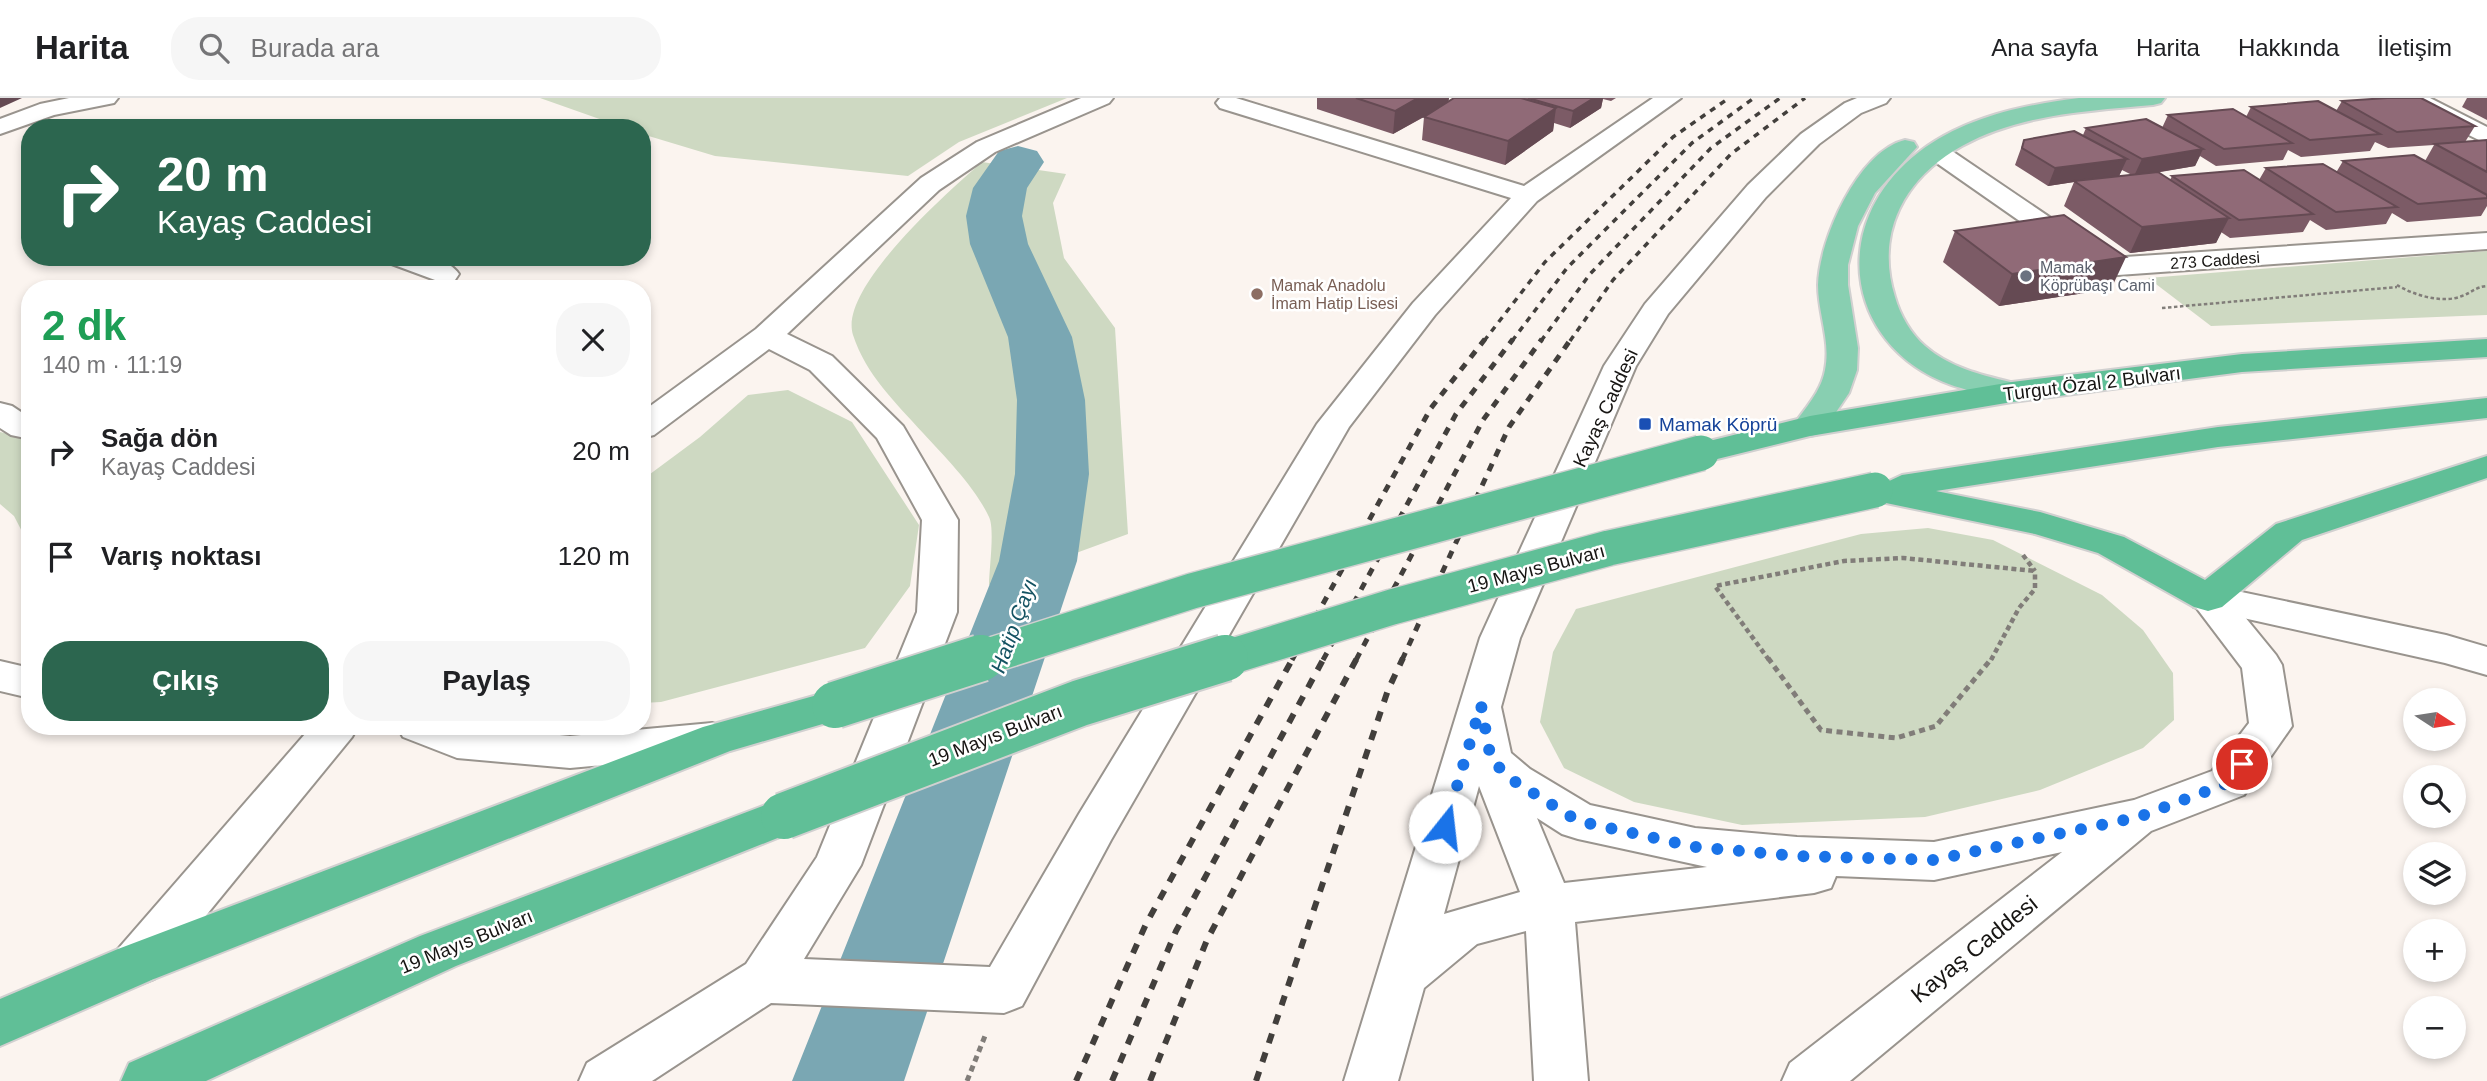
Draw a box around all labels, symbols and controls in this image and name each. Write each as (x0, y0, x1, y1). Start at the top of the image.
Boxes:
search box (171, 17, 661, 80)
text: Harita (35, 29, 129, 66)
icon: search (195, 29, 233, 67)
text: Burada ara (251, 33, 379, 63)
text: Ana sayfa (1991, 34, 2098, 61)
text: Harita (2136, 34, 2200, 61)
text: Hakkında (2238, 34, 2339, 61)
text: İletişim (2377, 34, 2452, 61)
icon: right (42, 147, 133, 238)
text: 20 m (157, 147, 269, 201)
text: Kayaş Caddesi (157, 204, 372, 240)
street label: 273 Caddesi (2170, 249, 2260, 272)
place label: Mamak Köprübaşı Cami (2040, 259, 2155, 294)
marker: Mamak Köprübaşı Cami (2018, 268, 2034, 284)
place label: Mamak Anadolu İmam Hatip Lisesi (1271, 277, 1398, 312)
marker: Mamak Anadolu İmam Hatip Lisesi (1249, 286, 1265, 302)
text: 2 dk (42, 302, 126, 349)
button: close (556, 303, 630, 377)
street label: Kayaş Caddesi (1569, 346, 1642, 471)
text: 140 m · 11:19 (42, 352, 182, 378)
street label: Turgut Özal 2 Bulvarı (2002, 362, 2182, 405)
place label: Mamak Köprü (1659, 414, 1777, 435)
marker: Mamak Köprü (1637, 416, 1653, 432)
text: Sağa dön (101, 423, 218, 453)
icon: right (42, 433, 80, 471)
text: 20 m (572, 436, 630, 466)
text: Kayaş Caddesi (101, 454, 256, 480)
icon: arrive (42, 538, 80, 576)
street label: 19 Mayıs Bulvarı (1465, 540, 1607, 597)
text: Varış noktası (101, 541, 261, 571)
text: 120 m (558, 541, 630, 571)
water label: Hatip Çayı (986, 576, 1041, 676)
button: Çıkış (42, 641, 329, 721)
button: Paylaş (343, 641, 630, 721)
north arrow (2403, 688, 2466, 751)
map controls (2403, 688, 2466, 1059)
street label: 19 Mayıs Bulvarı (925, 700, 1065, 771)
pin (2212, 734, 2272, 794)
icon: arrive (2223, 745, 2261, 783)
button: search (2403, 765, 2466, 828)
position arrow (1408, 790, 1482, 864)
button: layers (2403, 842, 2466, 905)
street label: Kayaş Caddesi (1906, 890, 2042, 1008)
street label: 19 Mayıs Bulvarı (397, 905, 536, 978)
button: + (2403, 919, 2466, 982)
button: − (2403, 996, 2466, 1059)

